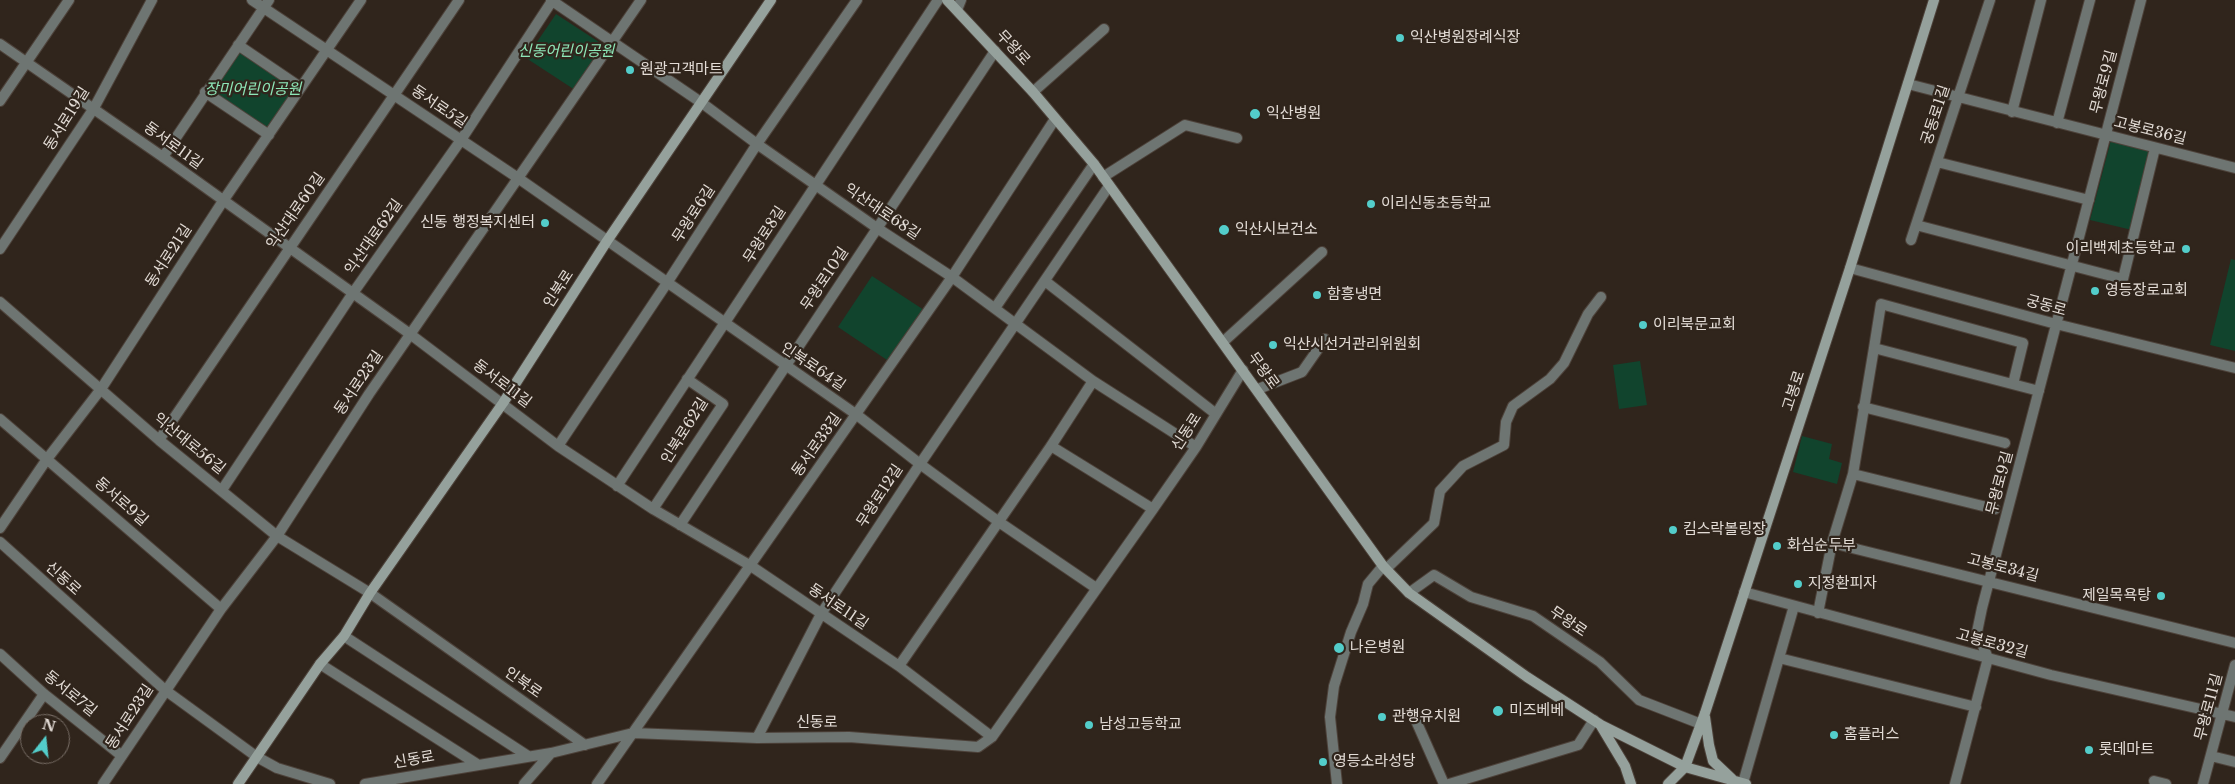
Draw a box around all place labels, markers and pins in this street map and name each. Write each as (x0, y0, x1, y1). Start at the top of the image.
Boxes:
place label: 익산병원장례식장 (1410, 29, 1520, 47)
marker: 익산병원장례식장 (1394, 32, 1406, 44)
place label: 원광고객마트 (640, 61, 723, 79)
marker: 원광고객마트 (624, 64, 636, 76)
place label: 익산병원 (1266, 105, 1321, 123)
marker: 익산병원 (1248, 107, 1262, 121)
place label: 이리신동초등학교 (1381, 195, 1491, 213)
marker: 이리신동초등학교 (1365, 198, 1377, 210)
place label: 신동 행정복지센터 (420, 214, 535, 232)
marker: 신동 행정복지센터 (539, 217, 551, 229)
place label: 익산시보건소 (1235, 221, 1318, 239)
marker: 익산시보건소 (1217, 223, 1231, 237)
place label: 이리백제초등학교 (2066, 240, 2176, 258)
marker: 이리백제초등학교 (2180, 243, 2192, 255)
place label: 영등장로교회 (2105, 282, 2188, 300)
marker: 영등장로교회 (2089, 285, 2101, 297)
place label: 함흥냉면 (1327, 286, 1382, 304)
marker: 함흥냉면 (1311, 289, 1323, 301)
place label: 이리북문교회 (1653, 316, 1736, 334)
marker: 이리북문교회 (1637, 319, 1649, 331)
place label: 익산시선거관리위원회 (1283, 336, 1421, 354)
marker: 익산시선거관리위원회 (1267, 339, 1279, 351)
place label: 킴스락볼링장 (1683, 521, 1766, 539)
marker: 킴스락볼링장 (1667, 524, 1679, 536)
place label: 화심순두부 (1787, 537, 1856, 555)
marker: 화심순두부 (1771, 540, 1783, 552)
place label: 지정환피자 (1808, 575, 1877, 593)
marker: 지정환피자 (1792, 578, 1804, 590)
place label: 제일목욕탕 (2082, 587, 2151, 605)
marker: 제일목욕탕 (2155, 590, 2167, 602)
place label: 나은병원 (1350, 639, 1405, 657)
marker: 나은병원 (1332, 641, 1346, 655)
place label: 미즈베베 (1509, 702, 1564, 720)
marker: 미즈베베 (1491, 704, 1505, 718)
place label: 관행유치원 (1392, 708, 1461, 726)
marker: 관행유치원 (1376, 711, 1388, 723)
place label: 남성고등학교 (1099, 716, 1182, 734)
marker: 남성고등학교 (1083, 719, 1095, 731)
place label: 홈플러스 (1844, 726, 1899, 744)
marker: 홈플러스 (1828, 729, 1840, 741)
place label: 롯데마트 (2099, 741, 2154, 759)
marker: 롯데마트 (2083, 744, 2095, 756)
place label: 영등소라성당 (1333, 753, 1416, 771)
marker: 영등소라성당 (1317, 756, 1329, 768)

